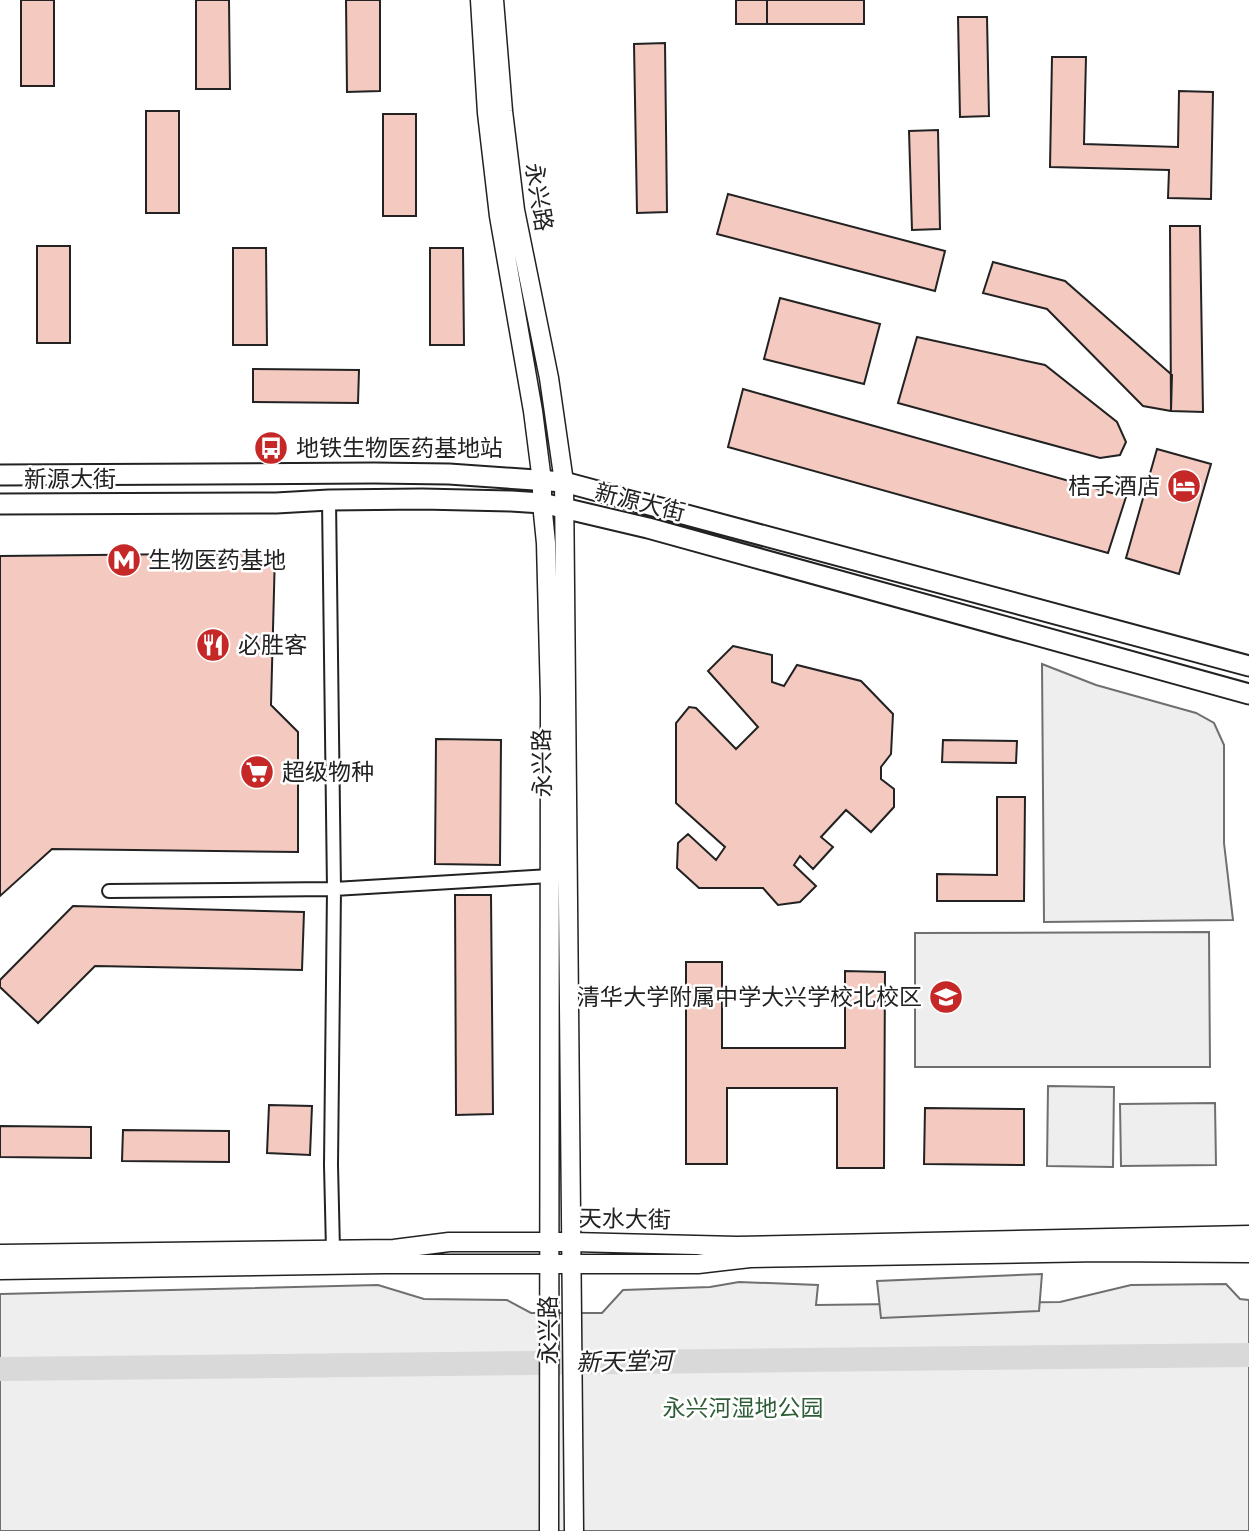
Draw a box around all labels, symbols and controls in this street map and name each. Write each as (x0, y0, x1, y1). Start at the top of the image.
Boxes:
street label: 永兴路 (521, 161, 557, 233)
bus stop icon: 地铁生物医药基地站 (252, 429, 290, 467)
place label: 地铁生物医药基地站 (296, 435, 503, 461)
street label: 新源大街 (24, 466, 116, 492)
hotel icon: 桔子酒店 (1165, 467, 1203, 505)
place label: 桔子酒店 (1068, 473, 1160, 499)
street label: 新源大街 (592, 478, 688, 526)
metro station icon: 生物医药基地 (105, 541, 143, 579)
place label: 生物医药基地 (148, 547, 286, 573)
restaurant icon: 必胜客 (194, 626, 232, 664)
place label: 必胜客 (238, 632, 307, 658)
street label: 永兴路 (528, 728, 556, 798)
supermarket icon: 超级物种 (238, 753, 276, 791)
place label: 超级物种 (282, 759, 374, 785)
school or university icon: 清华大学附属中学大兴学校北校区 (927, 978, 965, 1016)
place label: 清华大学附属中学大兴学校北校区 (577, 984, 922, 1010)
street label: 天水大街 (579, 1205, 671, 1233)
street label: 永兴路 (535, 1296, 561, 1365)
water label: 新天堂河 (576, 1347, 676, 1376)
park label: 永兴河湿地公园 (663, 1395, 824, 1421)

